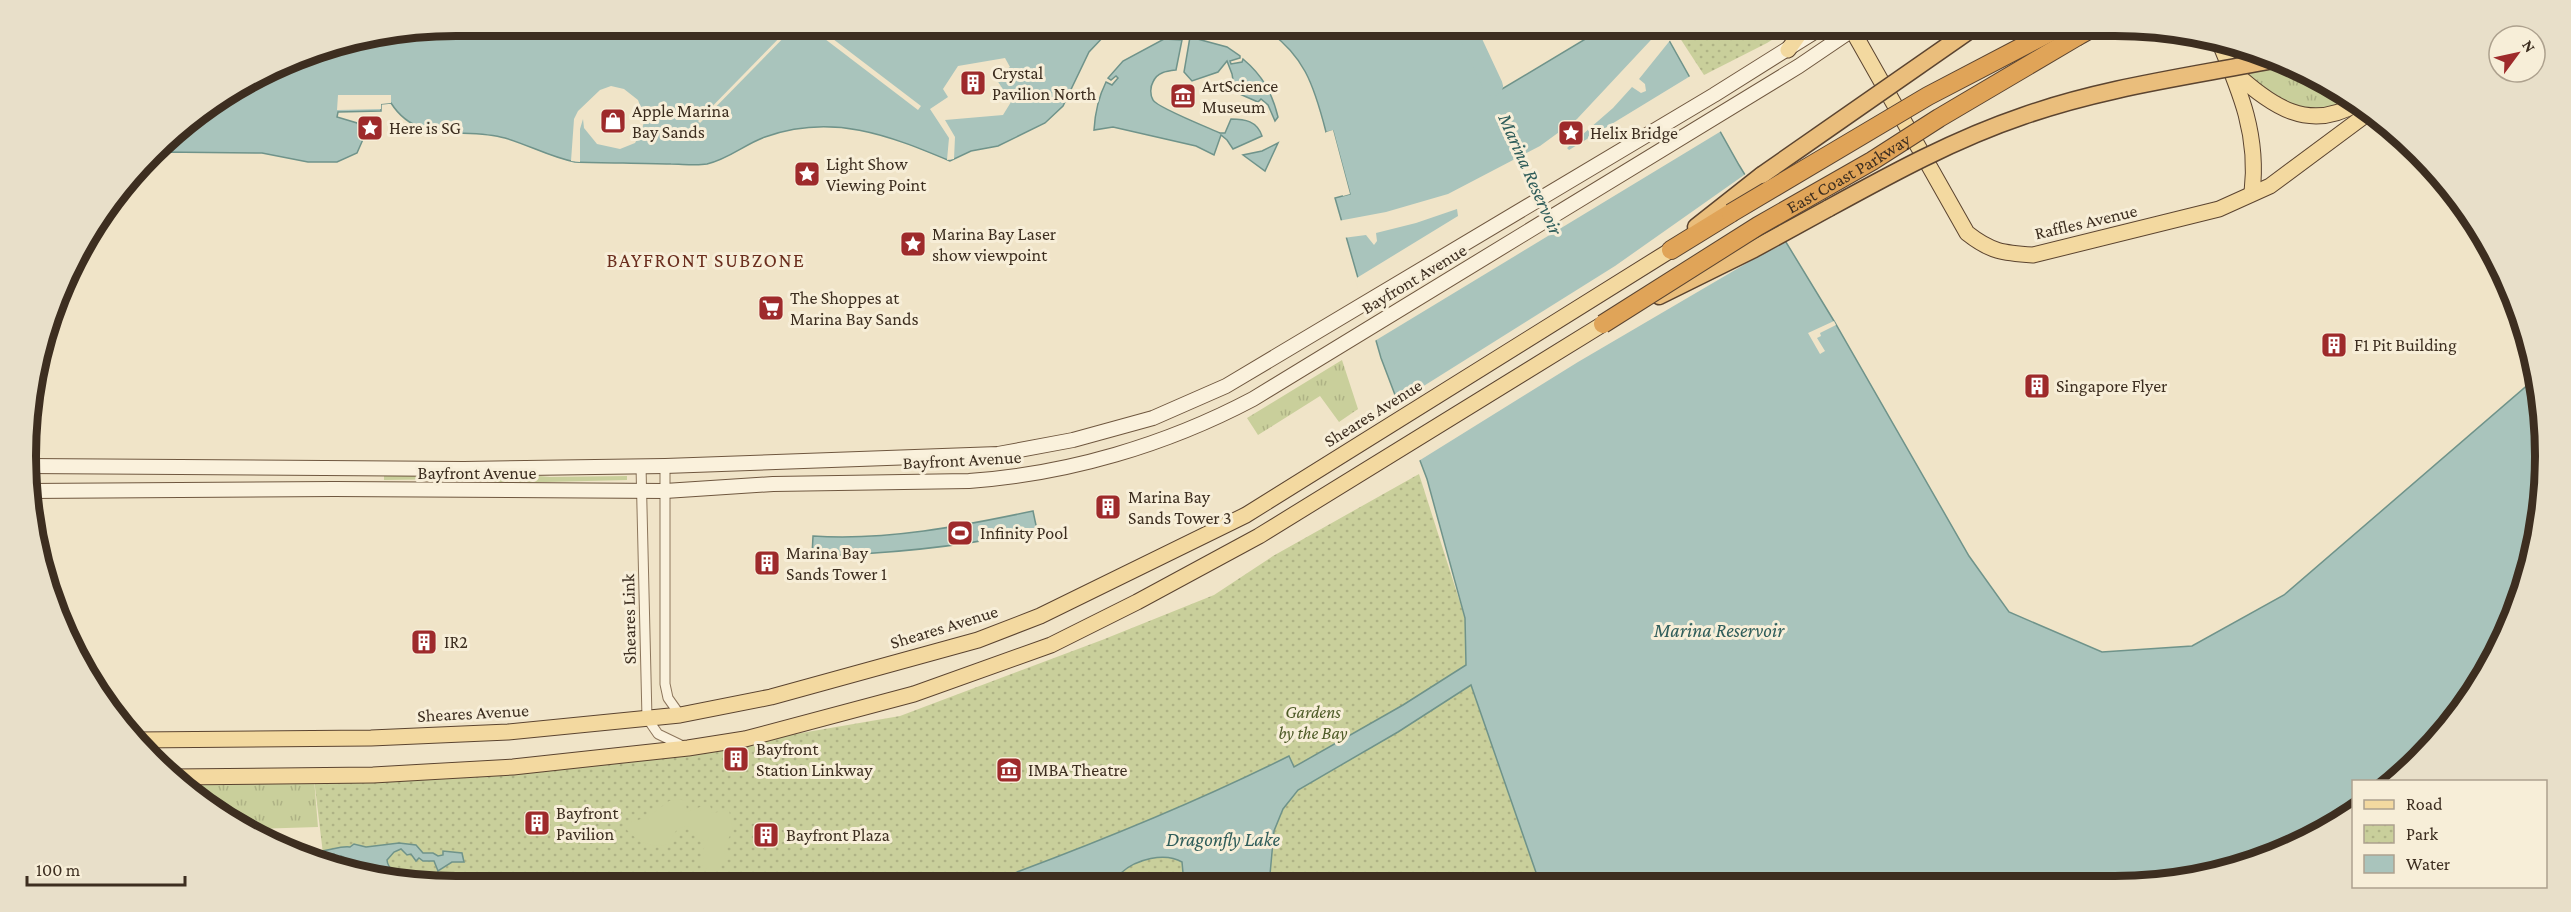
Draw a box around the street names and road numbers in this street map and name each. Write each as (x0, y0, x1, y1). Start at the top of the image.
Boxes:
street label: East Coast Parkway (1783, 129, 1915, 218)
street label: Raffles Avenue (2033, 200, 2139, 244)
street label: Bayfront Avenue (1358, 240, 1470, 318)
street label: Sheares Avenue (1320, 375, 1426, 451)
street label: Bayfront Avenue (902, 447, 1022, 473)
street label: Bayfront Avenue (418, 463, 536, 483)
street label: Sheares Link (618, 573, 640, 664)
street label: Sheares Avenue (888, 601, 1000, 653)
street label: Sheares Avenue (417, 700, 529, 726)

